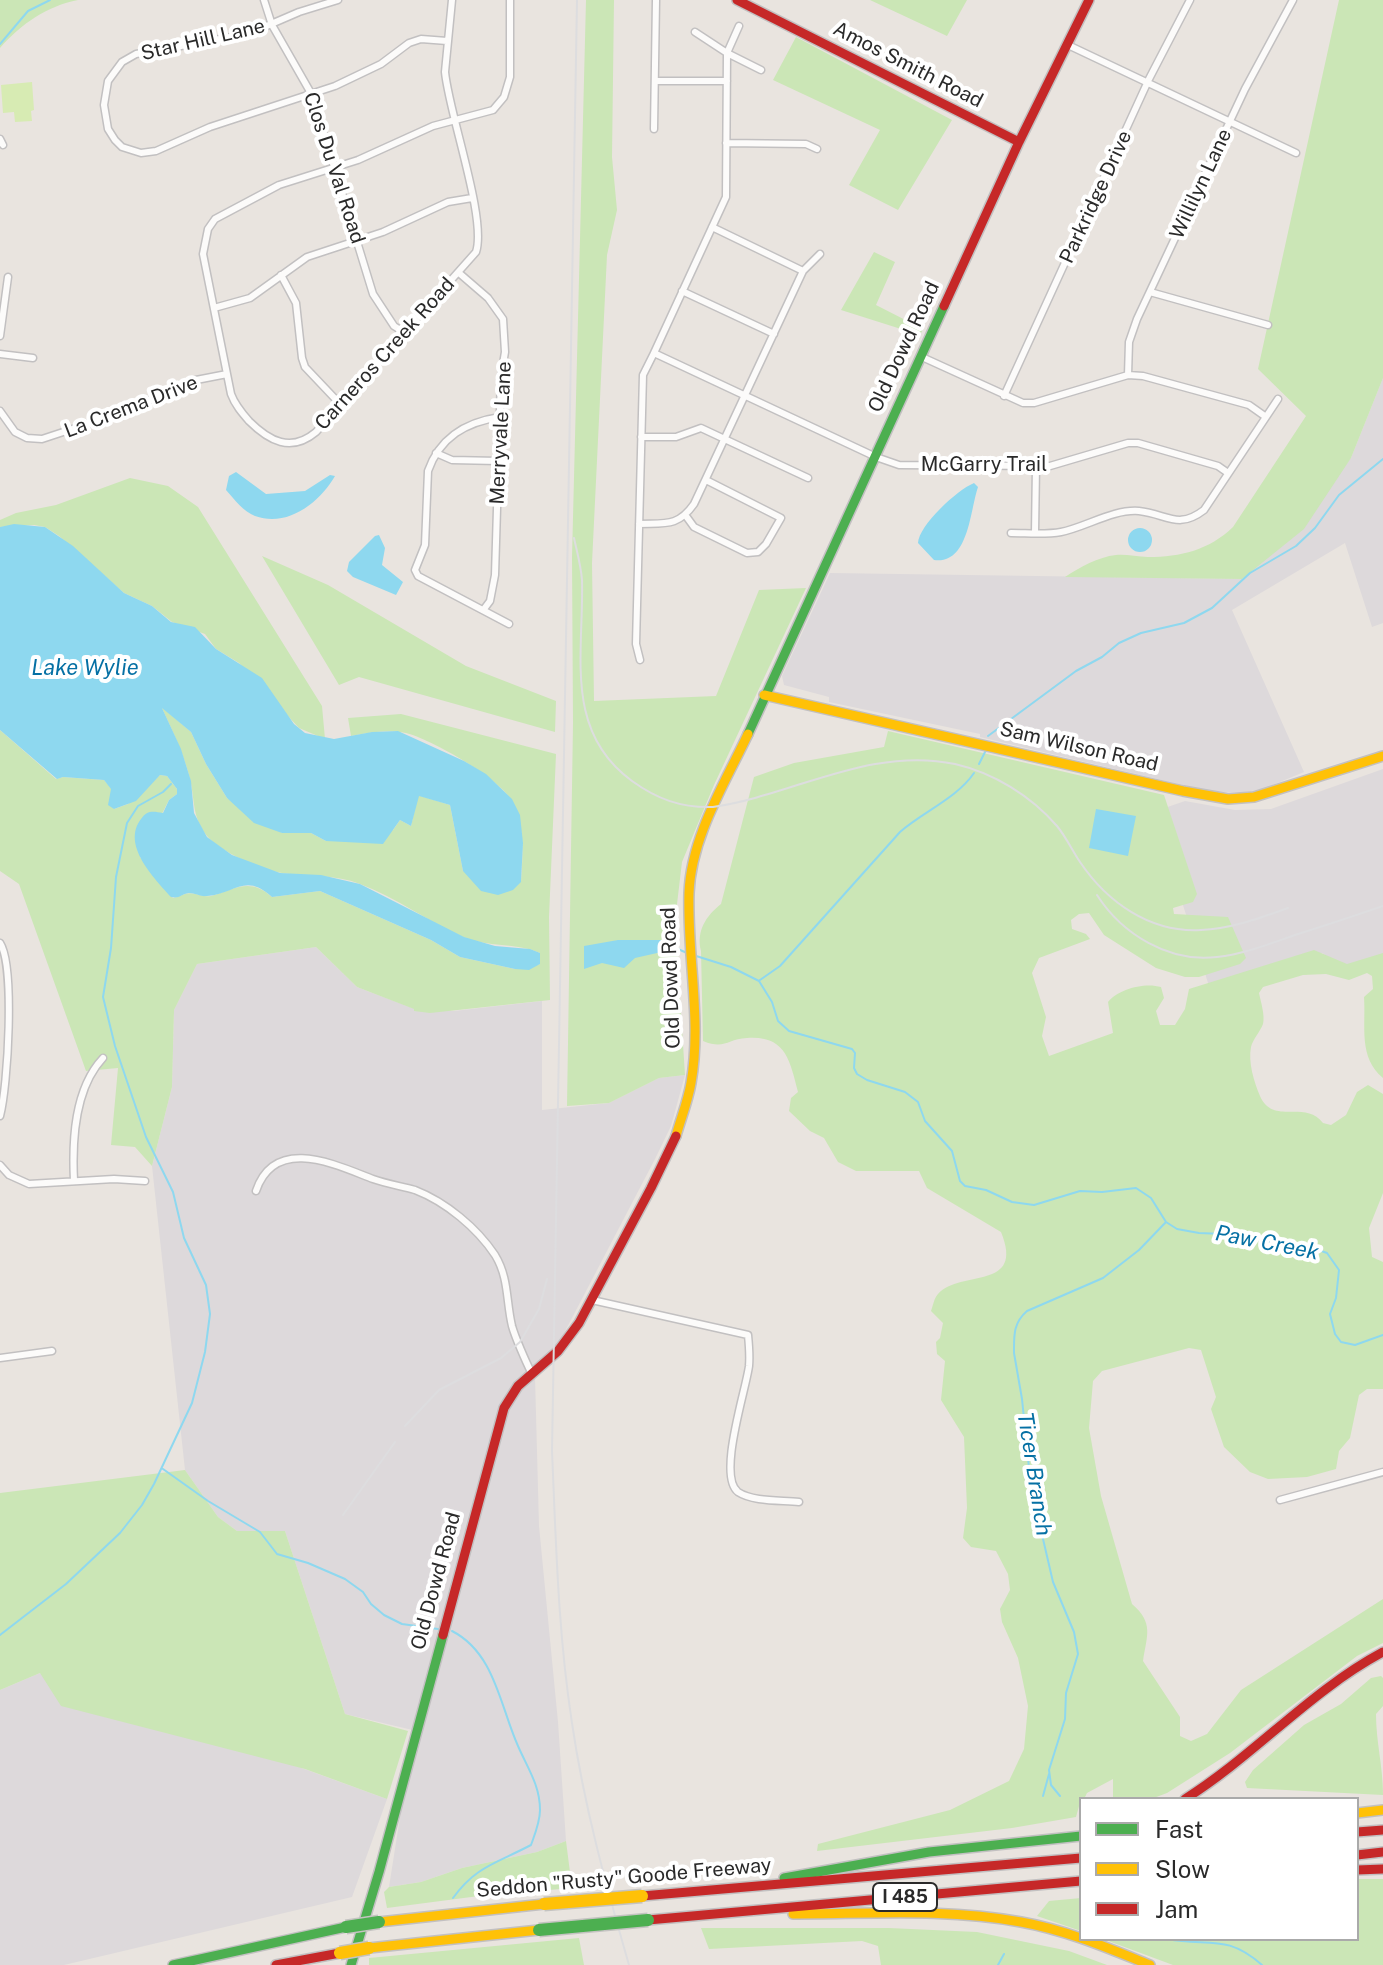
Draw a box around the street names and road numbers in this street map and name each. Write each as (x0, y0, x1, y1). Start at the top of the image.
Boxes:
street label: Star Hill Lane (139, 14, 267, 66)
street label: Amos Smith Road (829, 17, 987, 113)
street label: Clos Du Val Road (298, 89, 370, 247)
street label: Willilyn Lane (1165, 125, 1237, 243)
street label: Parkridge Drive (1055, 127, 1137, 267)
street label: Carneros Creek Road (310, 273, 460, 435)
street label: Old Dowd Road (863, 278, 945, 416)
street label: Merryvale Lane (485, 361, 517, 505)
street label: La Crema Drive (61, 371, 201, 443)
street label: McGarry Trail (921, 453, 1047, 477)
street label: Sam Wilson Road (998, 717, 1160, 777)
street label: Old Dowd Road (657, 907, 685, 1049)
street label: Old Dowd Road (406, 1510, 466, 1652)
street label: Seddon "Rusty" Goode Freeway (476, 1853, 772, 1903)
road number: I 485 (873, 1883, 937, 1911)

